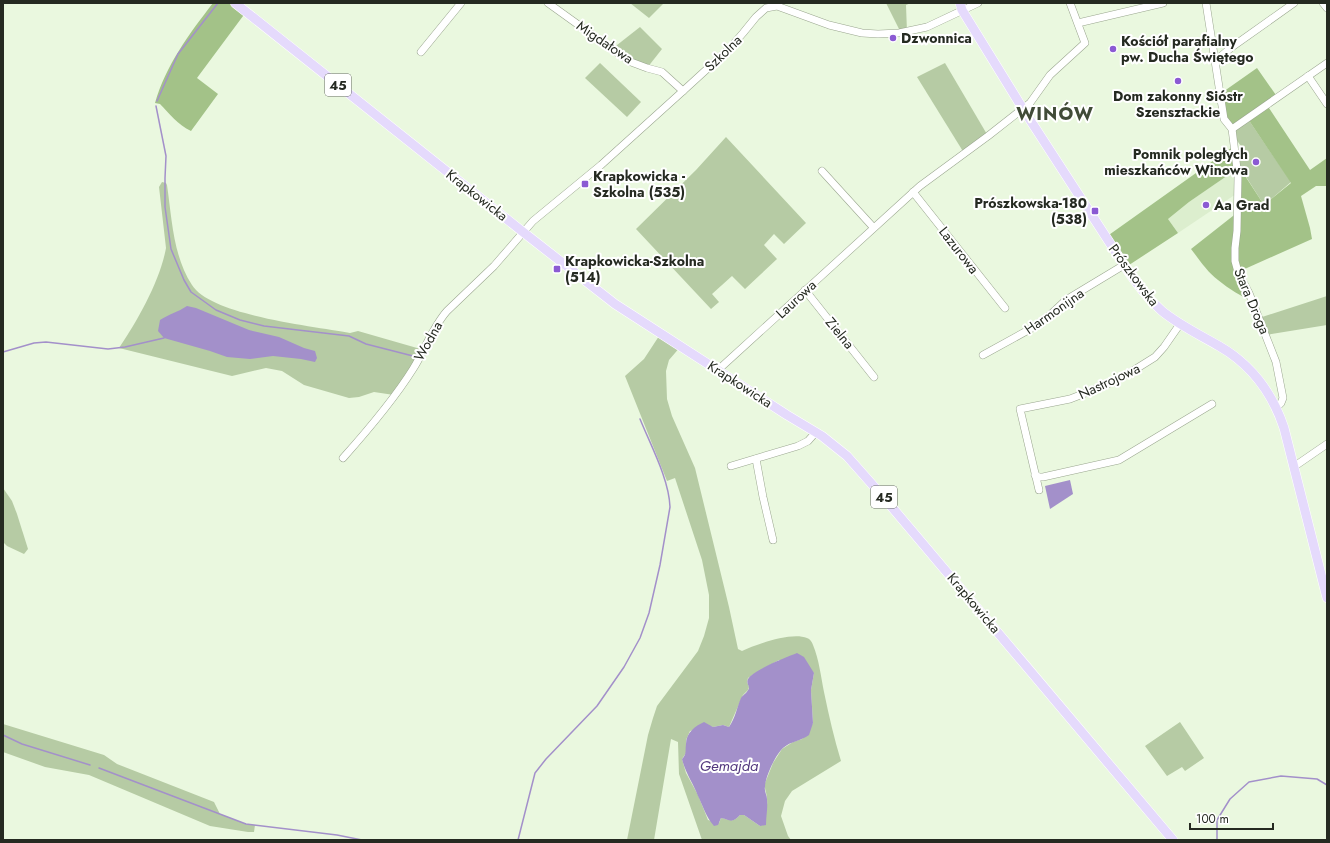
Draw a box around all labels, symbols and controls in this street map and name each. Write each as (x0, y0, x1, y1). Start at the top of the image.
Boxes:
street label: Migdałowa (573, 16, 637, 68)
place label: Dzwonnica (901, 28, 972, 48)
street label: Szkolna (700, 30, 746, 76)
place label: Kościół parafialny pw. Ducha Świętego (1121, 31, 1253, 67)
marker: Dzwonnica (888, 33, 898, 43)
marker: Kościół parafialny pw. Ducha Świętego (1108, 44, 1118, 54)
road number: 45 (325, 74, 351, 96)
marker: Dom zakonny Sióstr Szensztackie (1173, 76, 1183, 86)
place label: Dom zakonny Sióstr Szensztackie (1113, 86, 1243, 122)
district label: WINÓW (1016, 101, 1094, 127)
place label: Pomnik poległych mieszkańców Winowa (1104, 144, 1248, 180)
marker: Pomnik poległych mieszkańców Winowa (1251, 157, 1261, 167)
street label: Krapkowicka (442, 164, 512, 226)
place label: Krapkowicka - Szkolna (535) (593, 166, 686, 202)
marker: Krapkowicka - Szkolna (535) (580, 179, 590, 189)
place label: Prószkowska-180 (538) (974, 193, 1087, 229)
place label: Aa Grad (1213, 195, 1269, 215)
marker: Aa Grad (1201, 200, 1211, 210)
marker: Prószkowska-180 (538) (1090, 206, 1100, 216)
street label: Lazurowa (934, 222, 984, 278)
street label: Prószkowska (1104, 240, 1164, 310)
place label: Krapkowicka-Szkolna (514) (565, 251, 704, 287)
marker: Krapkowicka-Szkolna (514) (552, 264, 562, 274)
street label: Stara Droga (1229, 265, 1275, 337)
street label: Laurowa (771, 275, 821, 323)
street label: Harmonijna (1020, 283, 1088, 339)
street label: Zielna (821, 313, 859, 353)
street label: Wodna (409, 318, 447, 364)
street label: Krapkowicka (704, 356, 776, 412)
street label: Nastrojowa (1075, 358, 1143, 404)
road number: 45 (871, 486, 897, 508)
street label: Krapkowicka (943, 568, 1005, 638)
water label: Gemajda (700, 755, 759, 777)
scale bar (1190, 805, 1273, 831)
text: 100 m (1196, 810, 1229, 828)

